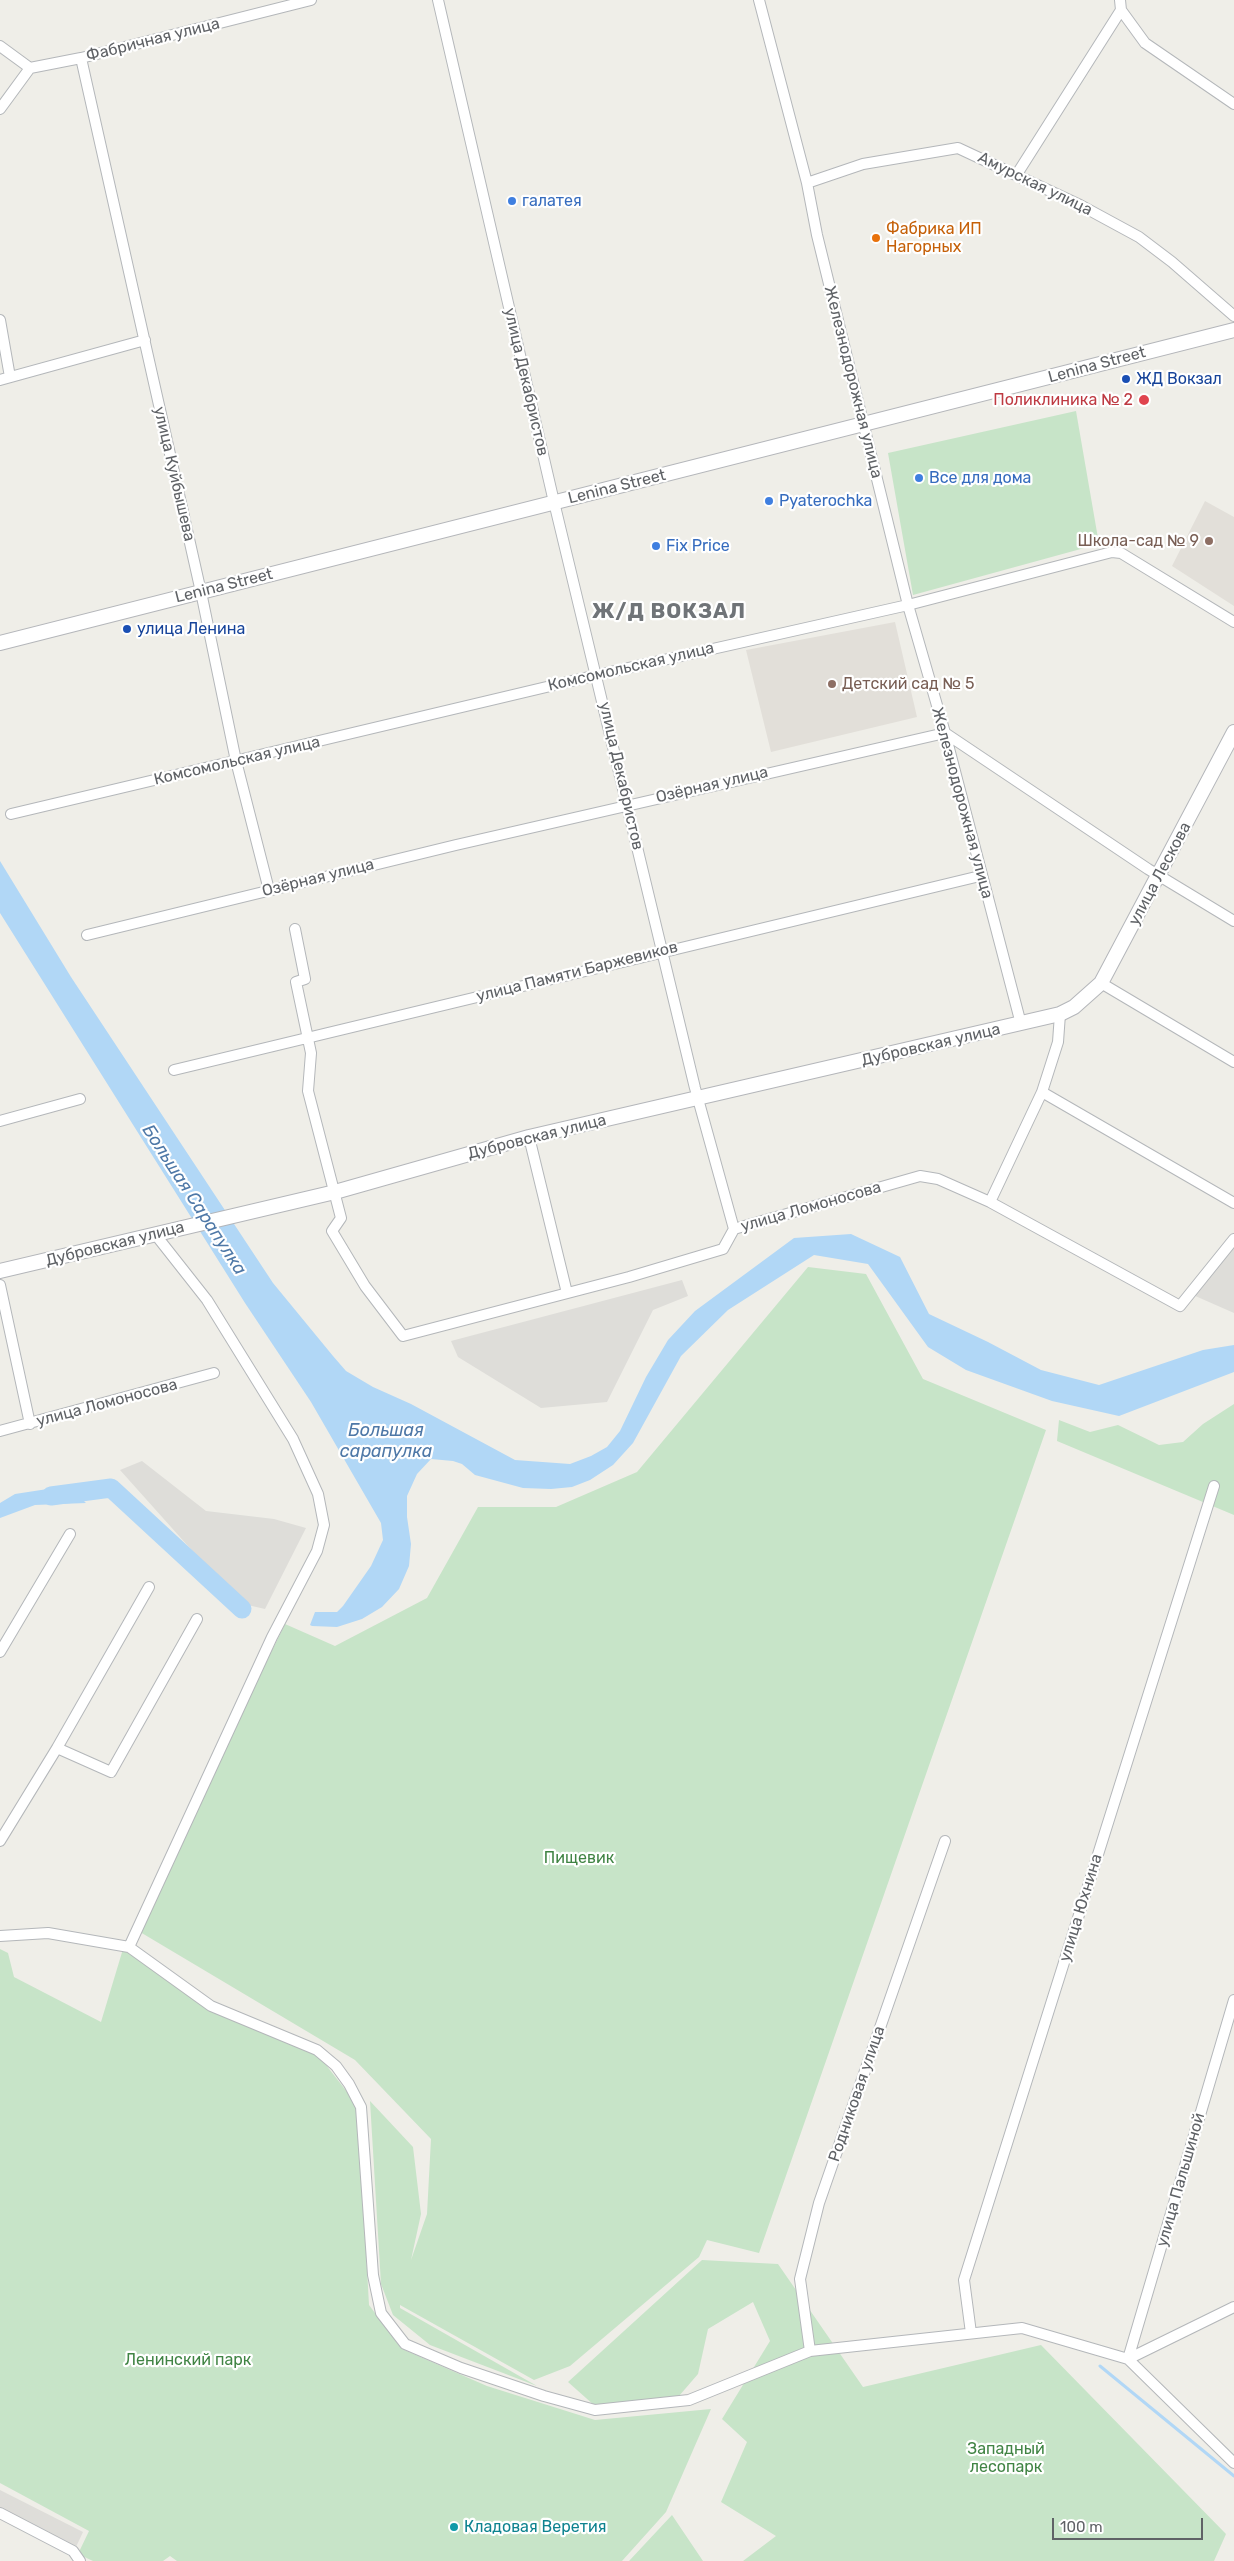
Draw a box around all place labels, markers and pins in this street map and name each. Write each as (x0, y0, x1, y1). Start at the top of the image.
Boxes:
place label: галатея (522, 191, 582, 211)
marker: галатея (506, 195, 518, 207)
place label: Фабрика ИП Нагорных (886, 219, 982, 257)
marker: Фабрика ИП Нагорных (870, 232, 882, 244)
place label: ЖД Вокзал (1136, 369, 1222, 389)
marker: ЖД Вокзал (1120, 373, 1132, 385)
place label: Поликлиника № 2 (993, 390, 1133, 410)
marker: Поликлиника № 2 (1137, 393, 1151, 407)
place label: Все для дома (929, 468, 1031, 488)
marker: Все для дома (913, 472, 925, 484)
place label: Pyaterochka (779, 491, 872, 511)
marker: Pyaterochka (763, 495, 775, 507)
place label: Школа-сад № 9 (1077, 531, 1199, 551)
marker: Школа-сад № 9 (1203, 535, 1215, 547)
place label: Fix Price (666, 536, 730, 556)
marker: Fix Price (650, 540, 662, 552)
place label: улица Ленина (137, 619, 245, 639)
marker: улица Ленина (121, 623, 133, 635)
place label: Детский сад № 5 (842, 674, 974, 694)
marker: Детский сад № 5 (826, 678, 838, 690)
place label: Кладовая Веретия (464, 2517, 606, 2537)
marker: Кладовая Веретия (448, 2521, 460, 2533)

